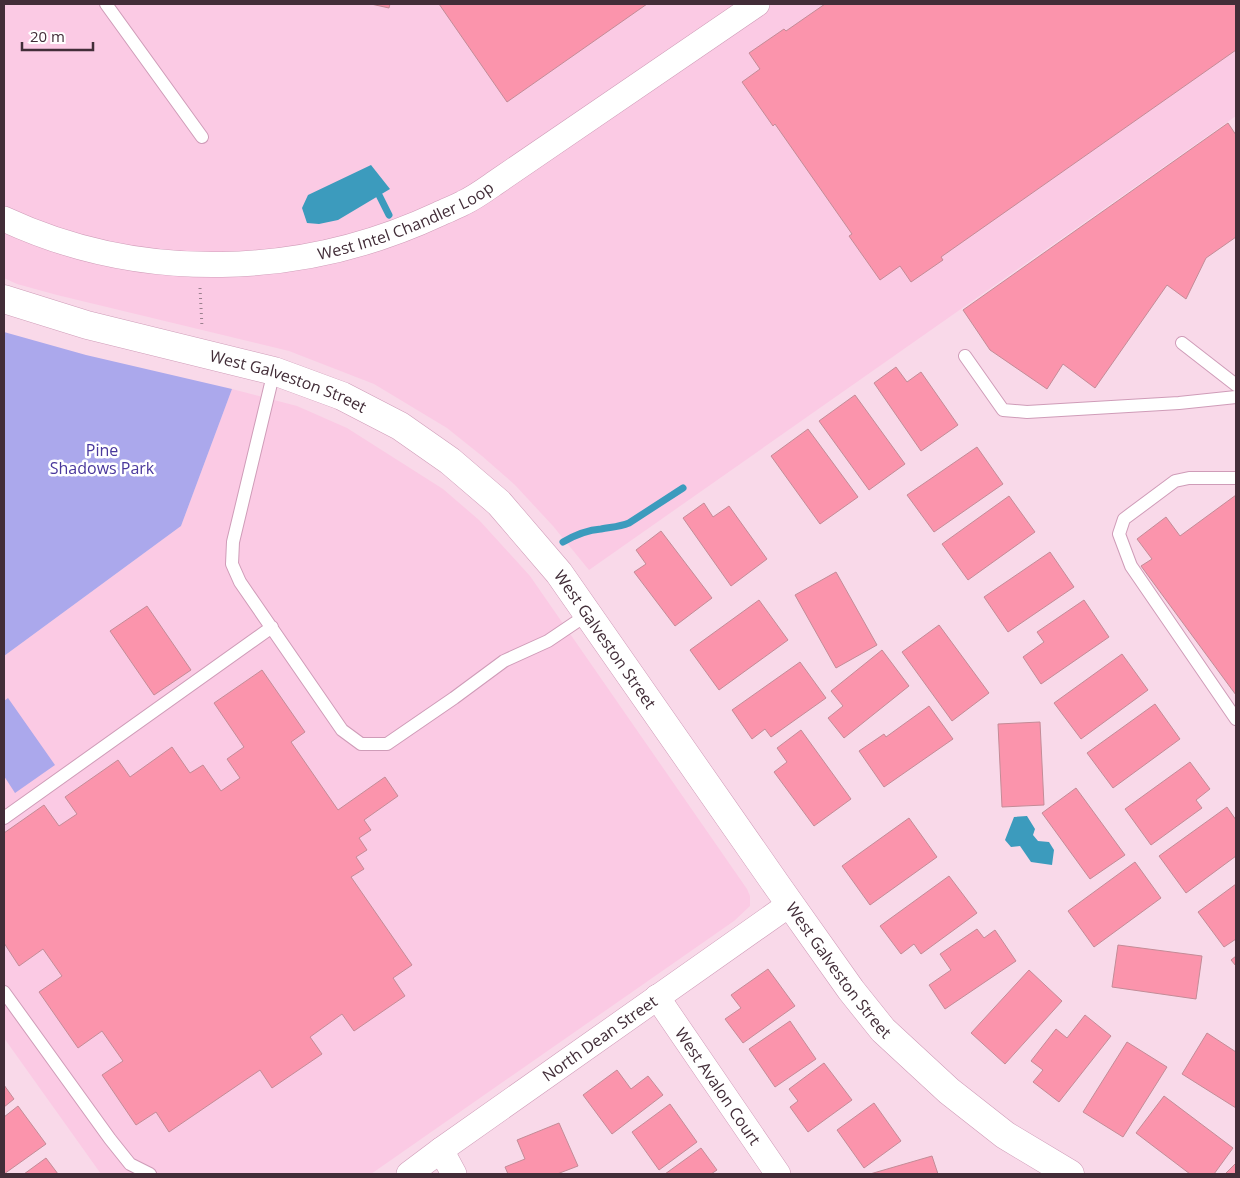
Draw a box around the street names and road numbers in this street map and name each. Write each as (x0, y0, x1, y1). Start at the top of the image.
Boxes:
street label: West Intel Chandler Loop (315, 176, 498, 265)
street label: West Galveston Street (208, 345, 371, 418)
street label: West Galveston Street (549, 566, 662, 713)
street label: West Galveston Street (781, 898, 896, 1044)
street label: North Dean Street (538, 990, 662, 1086)
street label: West Avalon Court (670, 1023, 766, 1149)

